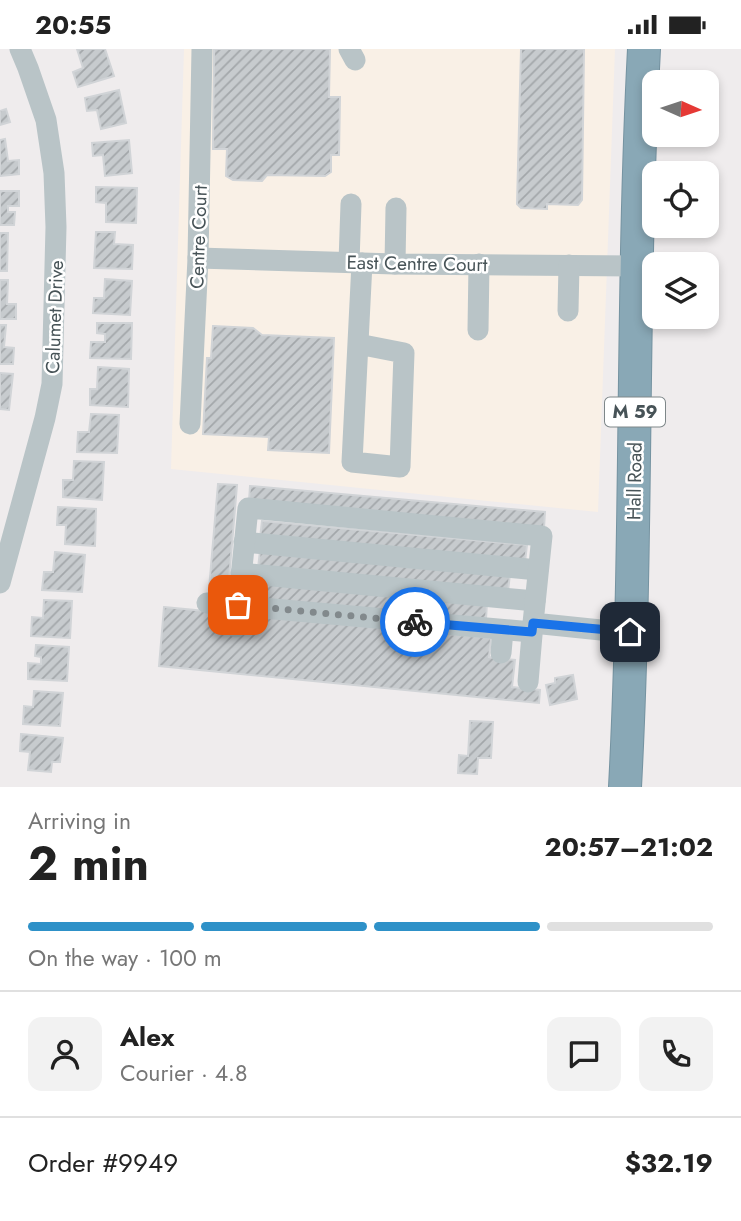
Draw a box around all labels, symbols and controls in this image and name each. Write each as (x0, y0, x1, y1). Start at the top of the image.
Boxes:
text: 20:55 (35, 6, 111, 44)
north arrow (642, 70, 719, 147)
map controls (642, 70, 719, 329)
button: locate (642, 161, 719, 238)
street label: Centre Court (183, 184, 214, 289)
street label: East Centre Court (346, 249, 488, 278)
button: layers (642, 252, 719, 329)
street label: Calumet Drive (39, 260, 70, 374)
road number: M 59 (605, 397, 665, 426)
street label: Hall Road (620, 442, 649, 520)
pin (208, 575, 268, 635)
icon: bag (219, 586, 257, 624)
courier (380, 587, 450, 657)
pin (600, 602, 660, 662)
icon: bike (396, 603, 434, 641)
icon: home (611, 613, 649, 651)
text: Arriving in (28, 804, 131, 838)
text: 20:57–21:02 (545, 828, 713, 866)
text: 2 min (28, 831, 149, 897)
text: On the way · 100 m (28, 941, 222, 975)
button: person (28, 1017, 102, 1091)
button: chat (547, 1017, 621, 1091)
button: phone (639, 1017, 713, 1091)
text: Alex (120, 1018, 174, 1056)
text: Courier · 4.8 (120, 1056, 248, 1090)
text: Order #9949 (28, 1144, 178, 1182)
text: $32.19 (625, 1144, 713, 1182)

